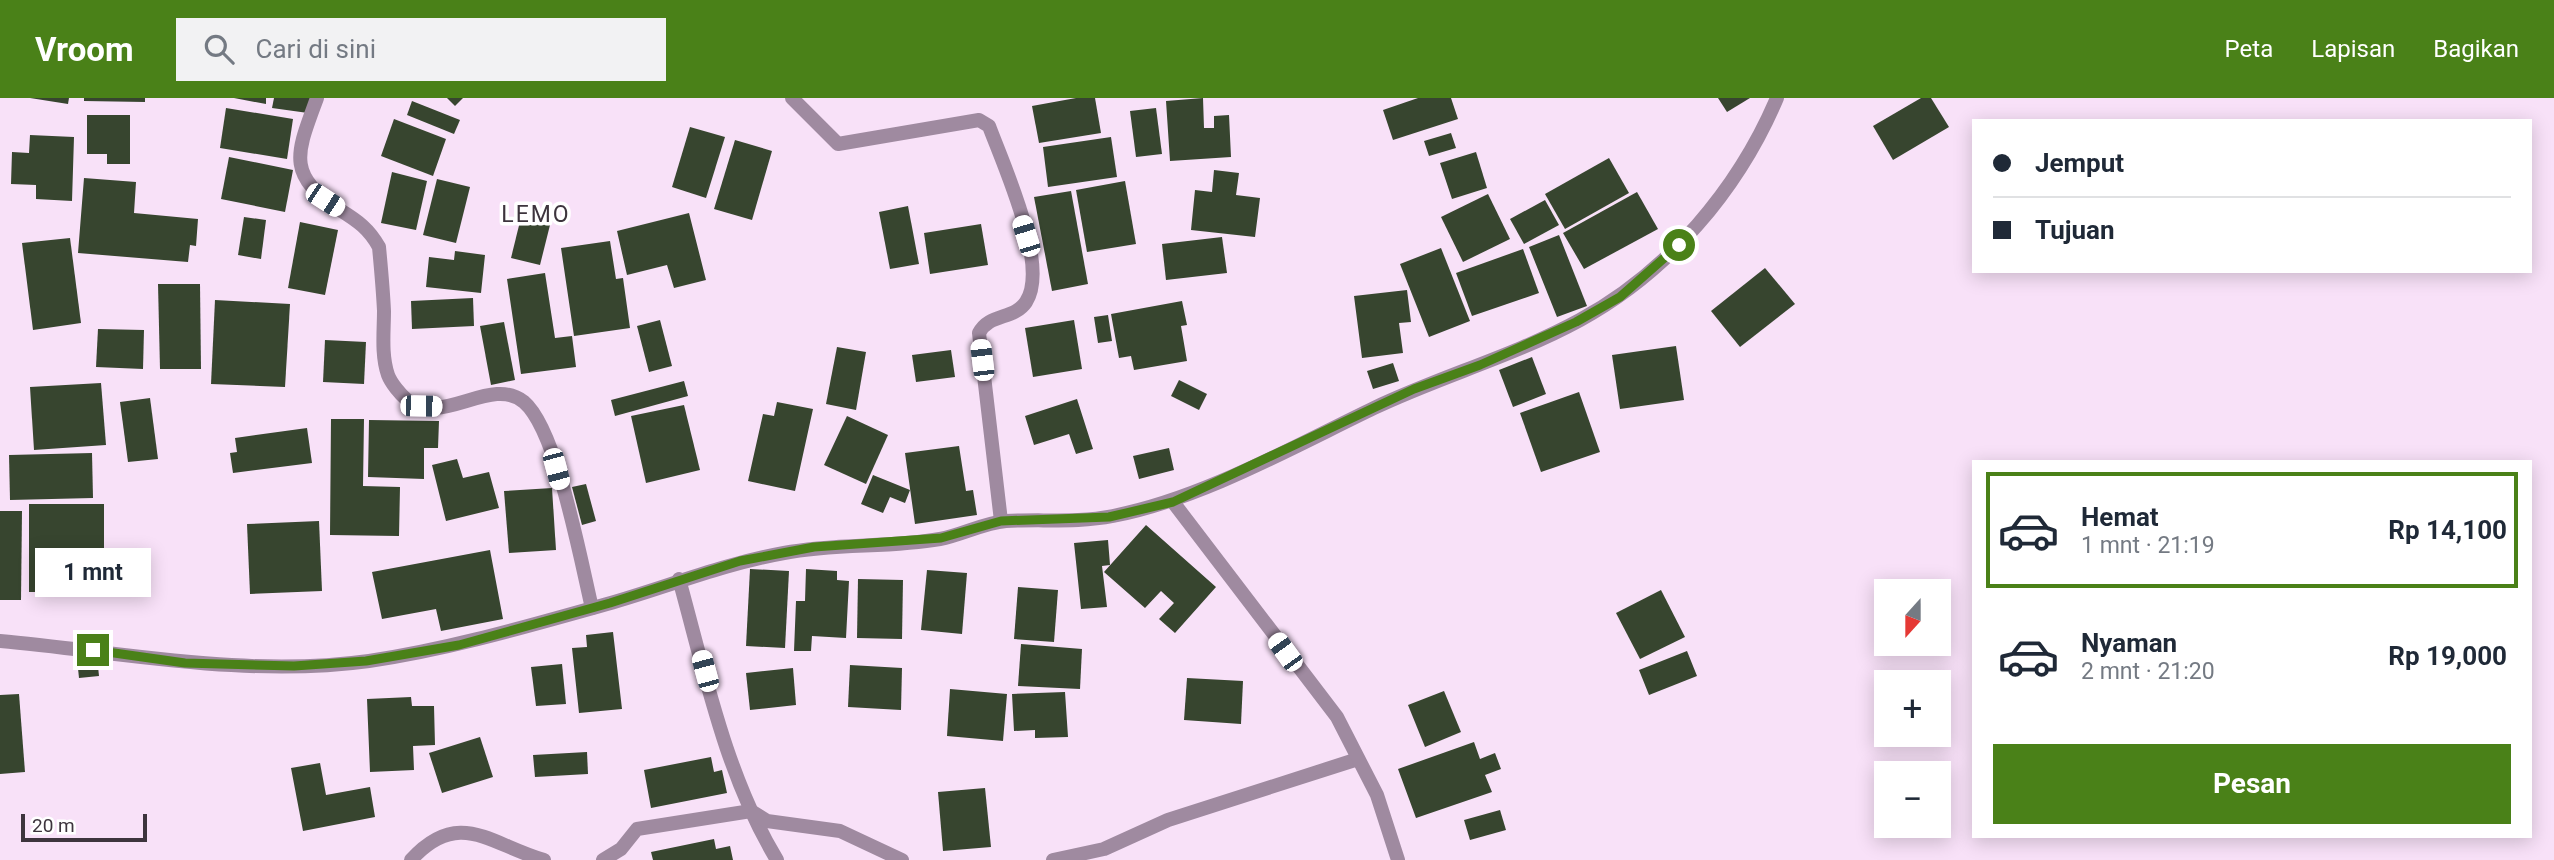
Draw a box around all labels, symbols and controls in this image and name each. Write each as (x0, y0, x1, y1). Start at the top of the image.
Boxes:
search box (176, 18, 666, 81)
text: Vroom (35, 30, 134, 69)
icon: search (200, 30, 238, 68)
text: Cari di sini (256, 34, 376, 64)
text: Peta (2225, 35, 2273, 63)
text: Lapisan (2311, 35, 2395, 63)
text: Bagikan (2433, 35, 2519, 63)
text: Jemput (2035, 148, 2124, 178)
car (302, 180, 349, 220)
district label: LEMO (501, 201, 571, 228)
car (1010, 213, 1043, 259)
text: Tujuan (2035, 215, 2115, 245)
route start (1663, 229, 1695, 261)
car (970, 338, 995, 382)
car (400, 395, 443, 417)
car (541, 446, 572, 492)
icon: car (1997, 499, 2060, 562)
text: Hemat (2081, 502, 2159, 532)
text: Rp 14,100 (2388, 515, 2507, 545)
text: 1 mnt · 21:19 (2081, 532, 2215, 559)
callout: 1 mnt (35, 548, 151, 598)
text: 1 mnt (63, 559, 123, 586)
north arrow (1874, 579, 1951, 656)
map controls (1874, 579, 1951, 838)
icon: car (1997, 625, 2060, 688)
text: Nyaman (2081, 628, 2177, 658)
car (1265, 629, 1306, 675)
route end (77, 634, 109, 666)
text: Rp 19,000 (2388, 641, 2507, 671)
car (690, 648, 721, 694)
text: 2 mnt · 21:20 (2081, 658, 2215, 685)
button: + (1874, 670, 1951, 747)
button: Pesan (1993, 744, 2511, 824)
button: − (1874, 761, 1951, 838)
scale bar (21, 811, 147, 843)
text: 20 m (32, 814, 75, 837)

